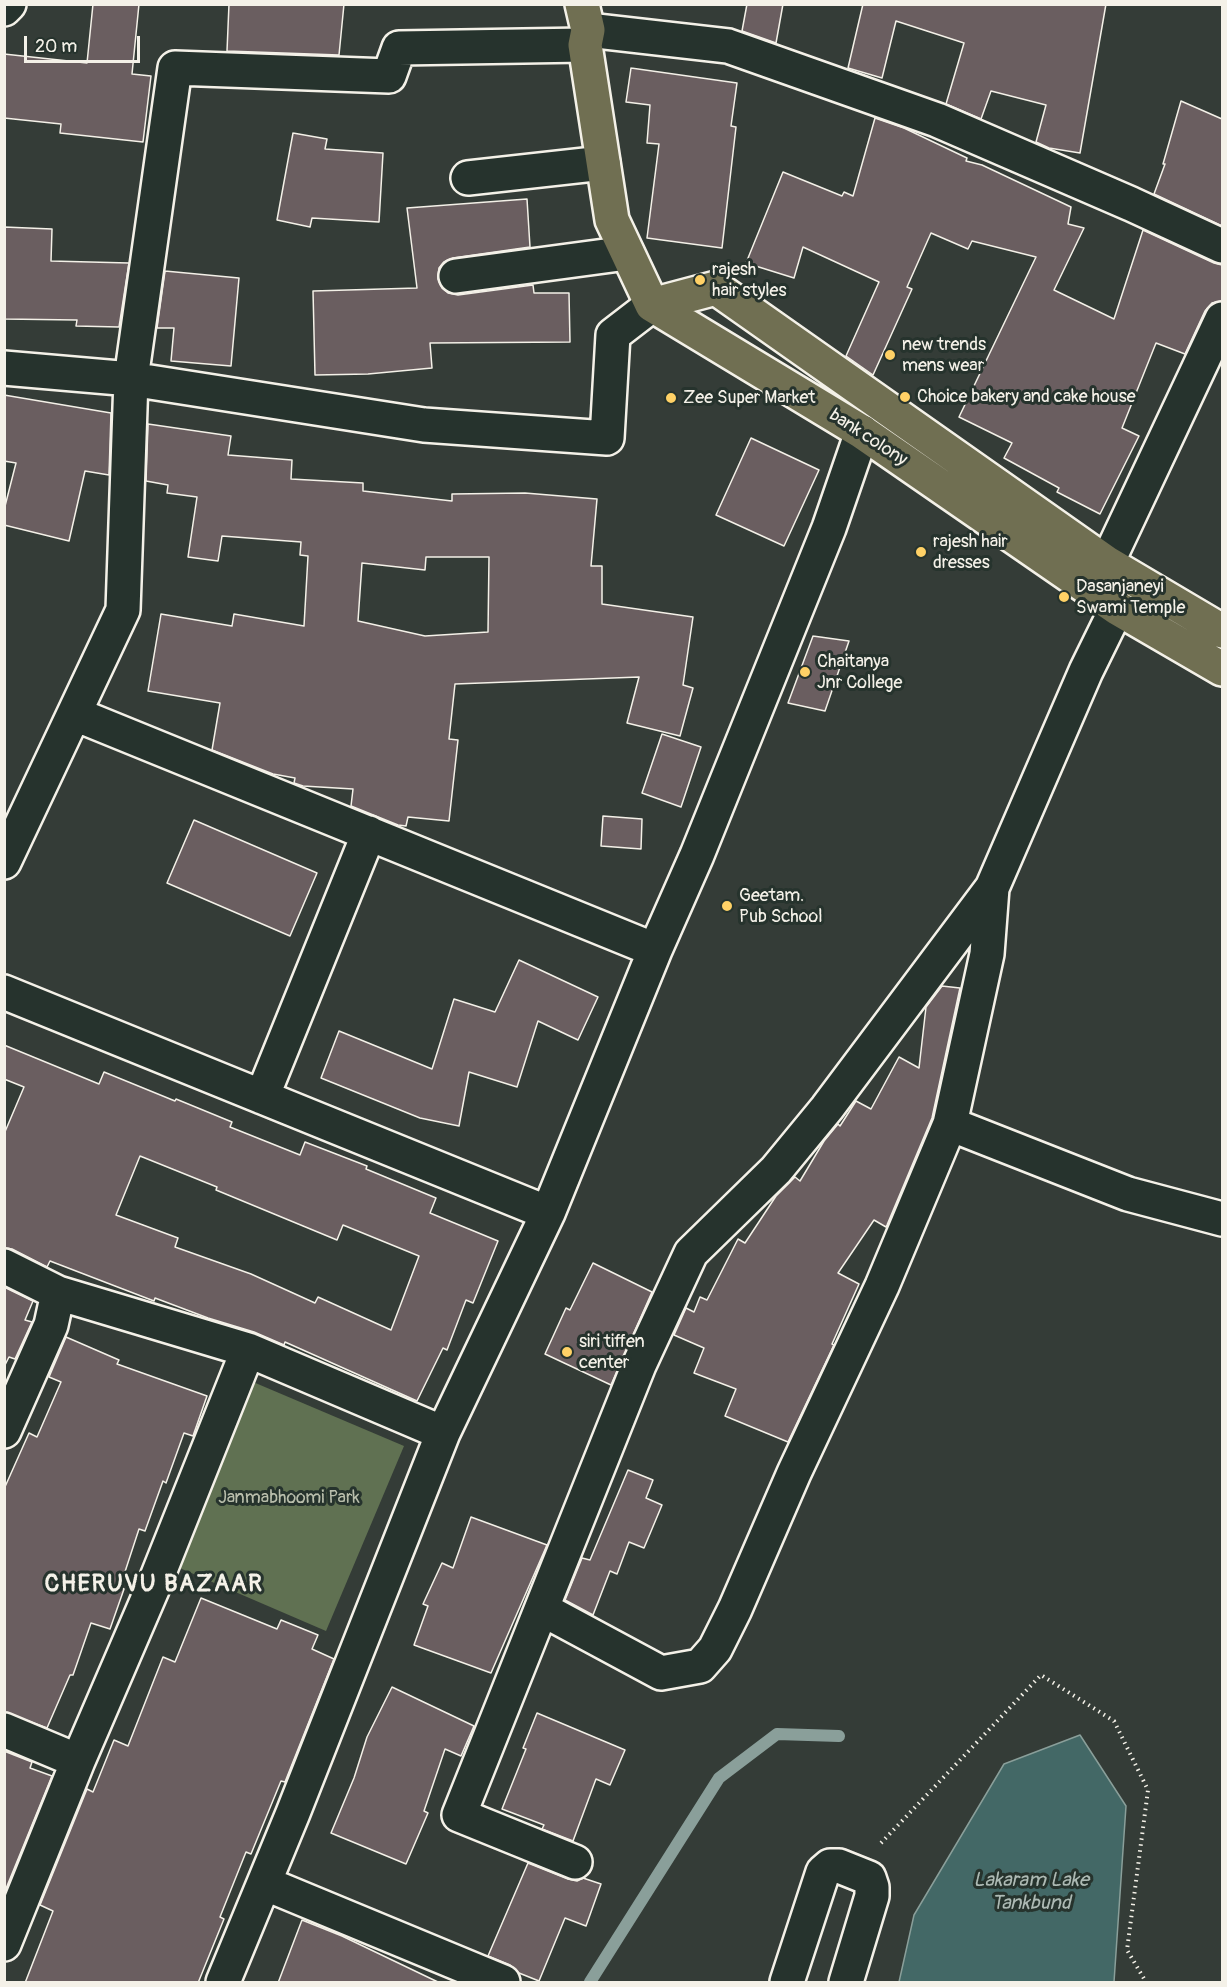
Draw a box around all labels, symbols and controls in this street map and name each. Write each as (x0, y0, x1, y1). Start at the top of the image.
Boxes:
scale bar (27, 24, 142, 62)
text: 20 m (35, 35, 77, 58)
place label: rajesh hair styles (712, 259, 787, 302)
marker: rajesh hair styles (693, 273, 707, 287)
place label: new trends mens wear (902, 334, 986, 376)
marker: new trends mens wear (883, 348, 897, 362)
place label: Choice bakery and cake house (917, 386, 1136, 408)
place label: Zee Super Market (683, 387, 816, 409)
marker: Choice bakery and cake house (898, 390, 912, 404)
marker: Zee Super Market (664, 391, 678, 405)
street label: bank colony (825, 405, 911, 471)
place label: rajesh hair dresses (933, 531, 1008, 574)
marker: rajesh hair dresses (914, 545, 928, 559)
place label: Dasanjaneyi Swami Temple (1076, 576, 1185, 618)
marker: Dasanjaneyi Swami Temple (1057, 590, 1071, 604)
place label: Chaitanya Jnr College (817, 651, 902, 694)
marker: Chaitanya Jnr College (798, 665, 812, 679)
place label: Geetam. Pub School (739, 885, 822, 928)
marker: Geetam. Pub School (720, 899, 734, 913)
place label: siri tiffen center (579, 1331, 645, 1374)
marker: siri tiffen center (560, 1345, 574, 1359)
park label: Janmabhoomi Park (218, 1487, 360, 1509)
district label: CHERUVU BAZAAR (45, 1571, 263, 1599)
water label: Lakaram Lake Tankbund (973, 1869, 1089, 1916)

